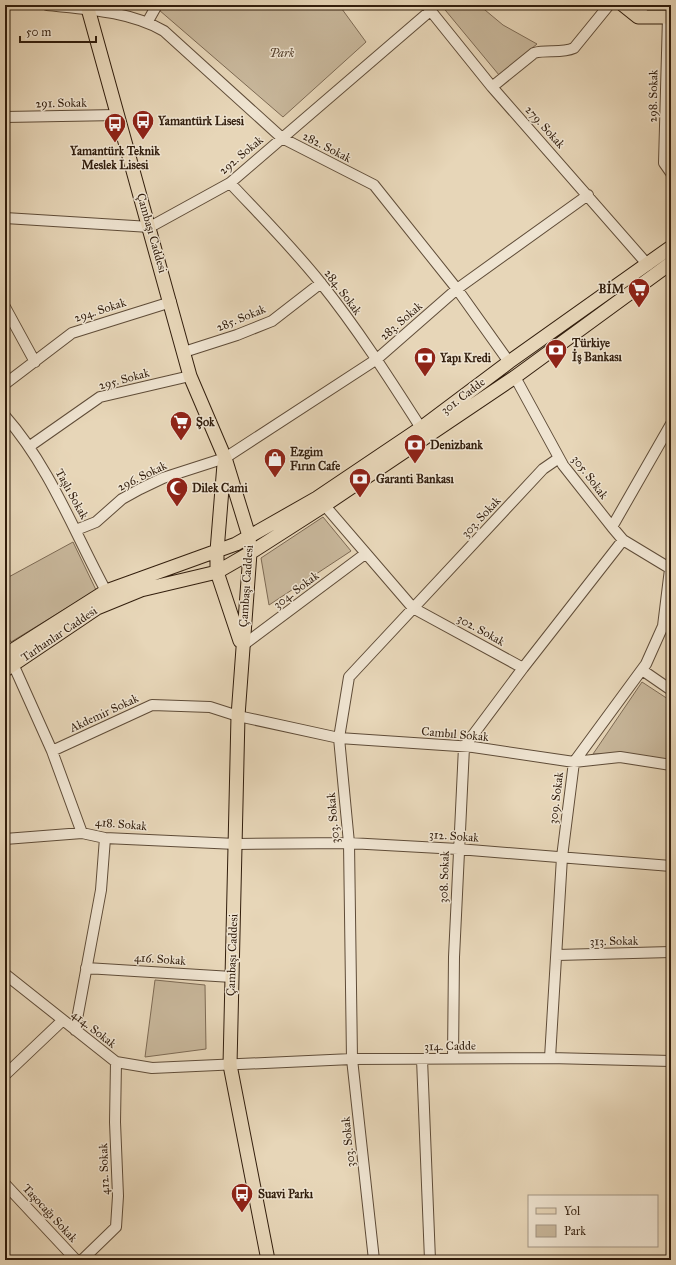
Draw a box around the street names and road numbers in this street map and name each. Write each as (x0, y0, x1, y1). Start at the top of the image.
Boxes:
street label: 298. Sokak (646, 69, 660, 123)
street label: 291. Sokak (35, 96, 87, 110)
street label: 279. Sokak (522, 103, 568, 152)
street label: 282. Sokak (300, 129, 354, 165)
street label: 292. Sokak (216, 132, 266, 177)
street label: Çambaşı Caddesi (134, 191, 170, 275)
street label: 284. Sokak (321, 266, 365, 318)
street label: 294. Sokak (72, 295, 128, 325)
street label: 283. Sokak (377, 299, 425, 343)
street label: 285. Sokak (214, 302, 268, 334)
street label: 295. Sokak (97, 365, 151, 392)
street label: 301. Cadde (438, 375, 488, 417)
street label: 305. Sokak (569, 452, 611, 502)
street label: 296. Sokak (115, 458, 169, 494)
street label: Taşlı Sokak (52, 466, 92, 522)
street label: 303. Sokak (459, 493, 504, 540)
street label: Çambaşı Caddesi (236, 544, 256, 628)
street label: 304. Sokak (271, 568, 322, 612)
street label: Tarhanlar Caddesi (18, 603, 100, 665)
street label: 302. Sokak (455, 611, 508, 649)
street label: Akdemir Sokak (66, 691, 141, 735)
street label: Cambıl Sokak (421, 724, 490, 744)
street label: 309. Sokak (546, 771, 566, 825)
street label: 303. Sokak (324, 792, 342, 844)
street label: 418. Sokak (94, 815, 148, 833)
street label: 312. Sokak (429, 827, 480, 845)
street label: 308. Sokak (436, 850, 452, 903)
street label: Çambaşı Caddesi (224, 913, 240, 996)
street label: 313. Sokak (590, 934, 639, 948)
street label: 416. Sokak (134, 950, 187, 968)
street label: 414. Sokak (69, 1007, 119, 1051)
street label: 314. Cadde (424, 1039, 476, 1053)
street label: 303. Sokak (338, 1116, 358, 1168)
street label: 412. Sokak (96, 1142, 112, 1195)
street label: Taşocağı Sokak (19, 1181, 81, 1246)

